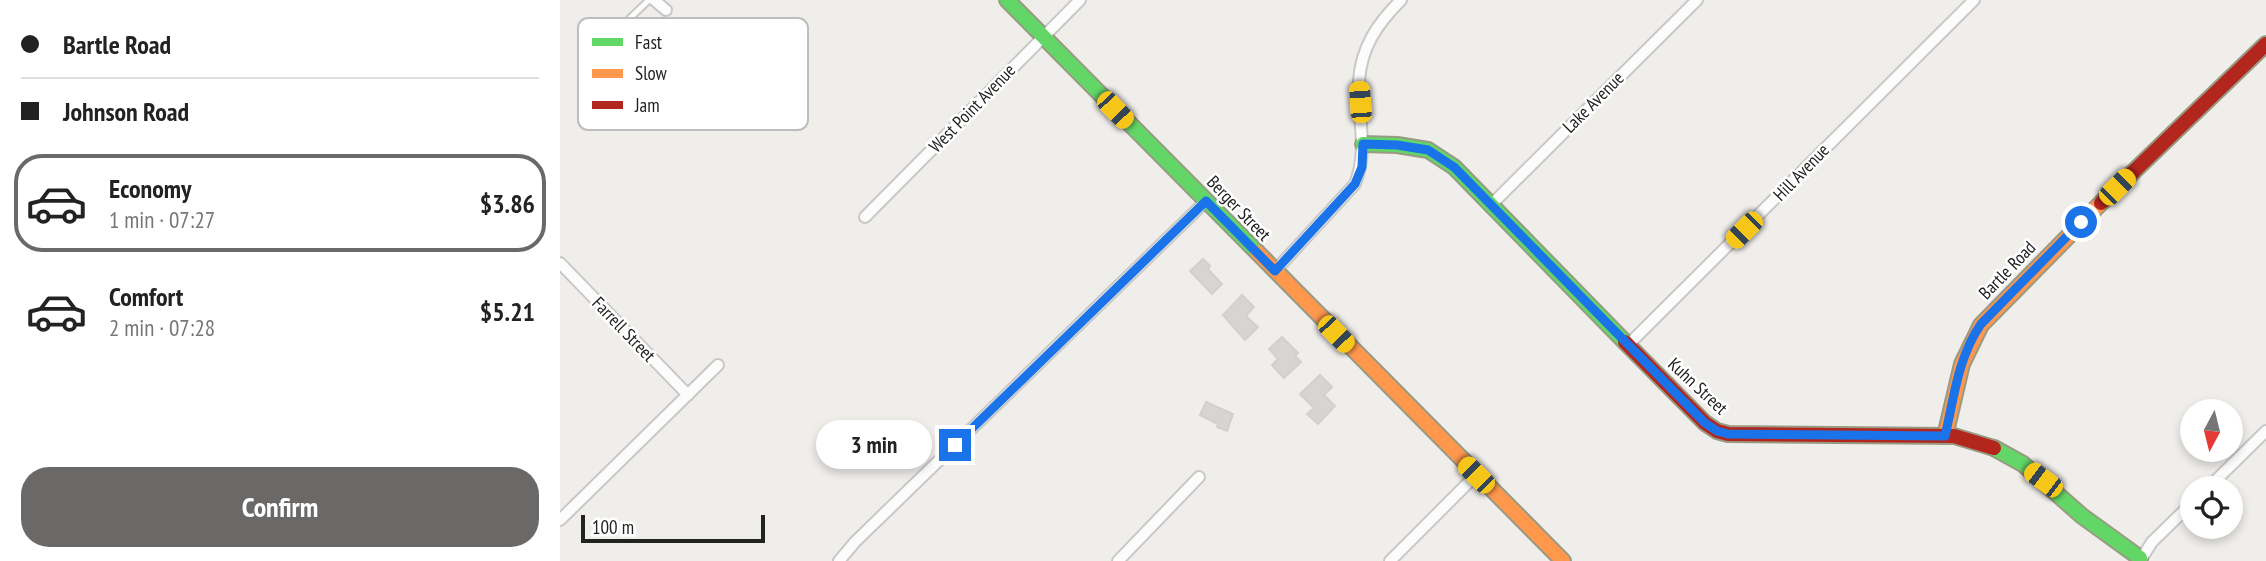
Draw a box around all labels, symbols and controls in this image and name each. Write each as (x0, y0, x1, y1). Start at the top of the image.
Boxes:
legend (578, 18, 808, 130)
text: Bartle Road (63, 28, 171, 61)
text: Fast (635, 30, 663, 54)
street label: West Point Avenue (924, 59, 1020, 157)
text: Slow (635, 61, 668, 85)
street label: Lake Avenue (1557, 66, 1629, 138)
car (1349, 80, 1372, 124)
car (1093, 88, 1138, 132)
text: Jam (634, 93, 660, 117)
text: Johnson Road (63, 95, 189, 128)
street label: Hill Avenue (1768, 139, 1834, 205)
car (2095, 165, 2140, 209)
street label: Berger Street (1202, 170, 1276, 246)
icon: car (25, 172, 88, 235)
text: Economy (109, 172, 191, 205)
text: $3.86 (480, 187, 535, 220)
text: 1 min · 07:27 (109, 205, 215, 234)
route start (2065, 206, 2097, 238)
car (1722, 208, 1767, 252)
street label: Bartle Road (1974, 236, 2040, 304)
icon: car (25, 280, 88, 343)
text: Comfort (109, 280, 183, 313)
street label: Farrell Street (587, 292, 661, 366)
text: $5.21 (480, 295, 535, 328)
car (1314, 312, 1359, 356)
text: 2 min · 07:28 (109, 313, 215, 342)
street label: Kuhn Street (1663, 353, 1733, 419)
north arrow (2180, 399, 2244, 462)
map controls (2180, 399, 2243, 539)
callout: 3 min (815, 420, 930, 470)
route end (939, 429, 971, 461)
text: 3 min (851, 430, 897, 459)
car (1454, 453, 1499, 497)
car (2020, 459, 2067, 501)
button: Confirm (21, 467, 539, 547)
button: locate (2180, 476, 2243, 539)
scale bar (581, 512, 765, 544)
text: 100 m (592, 515, 634, 539)

